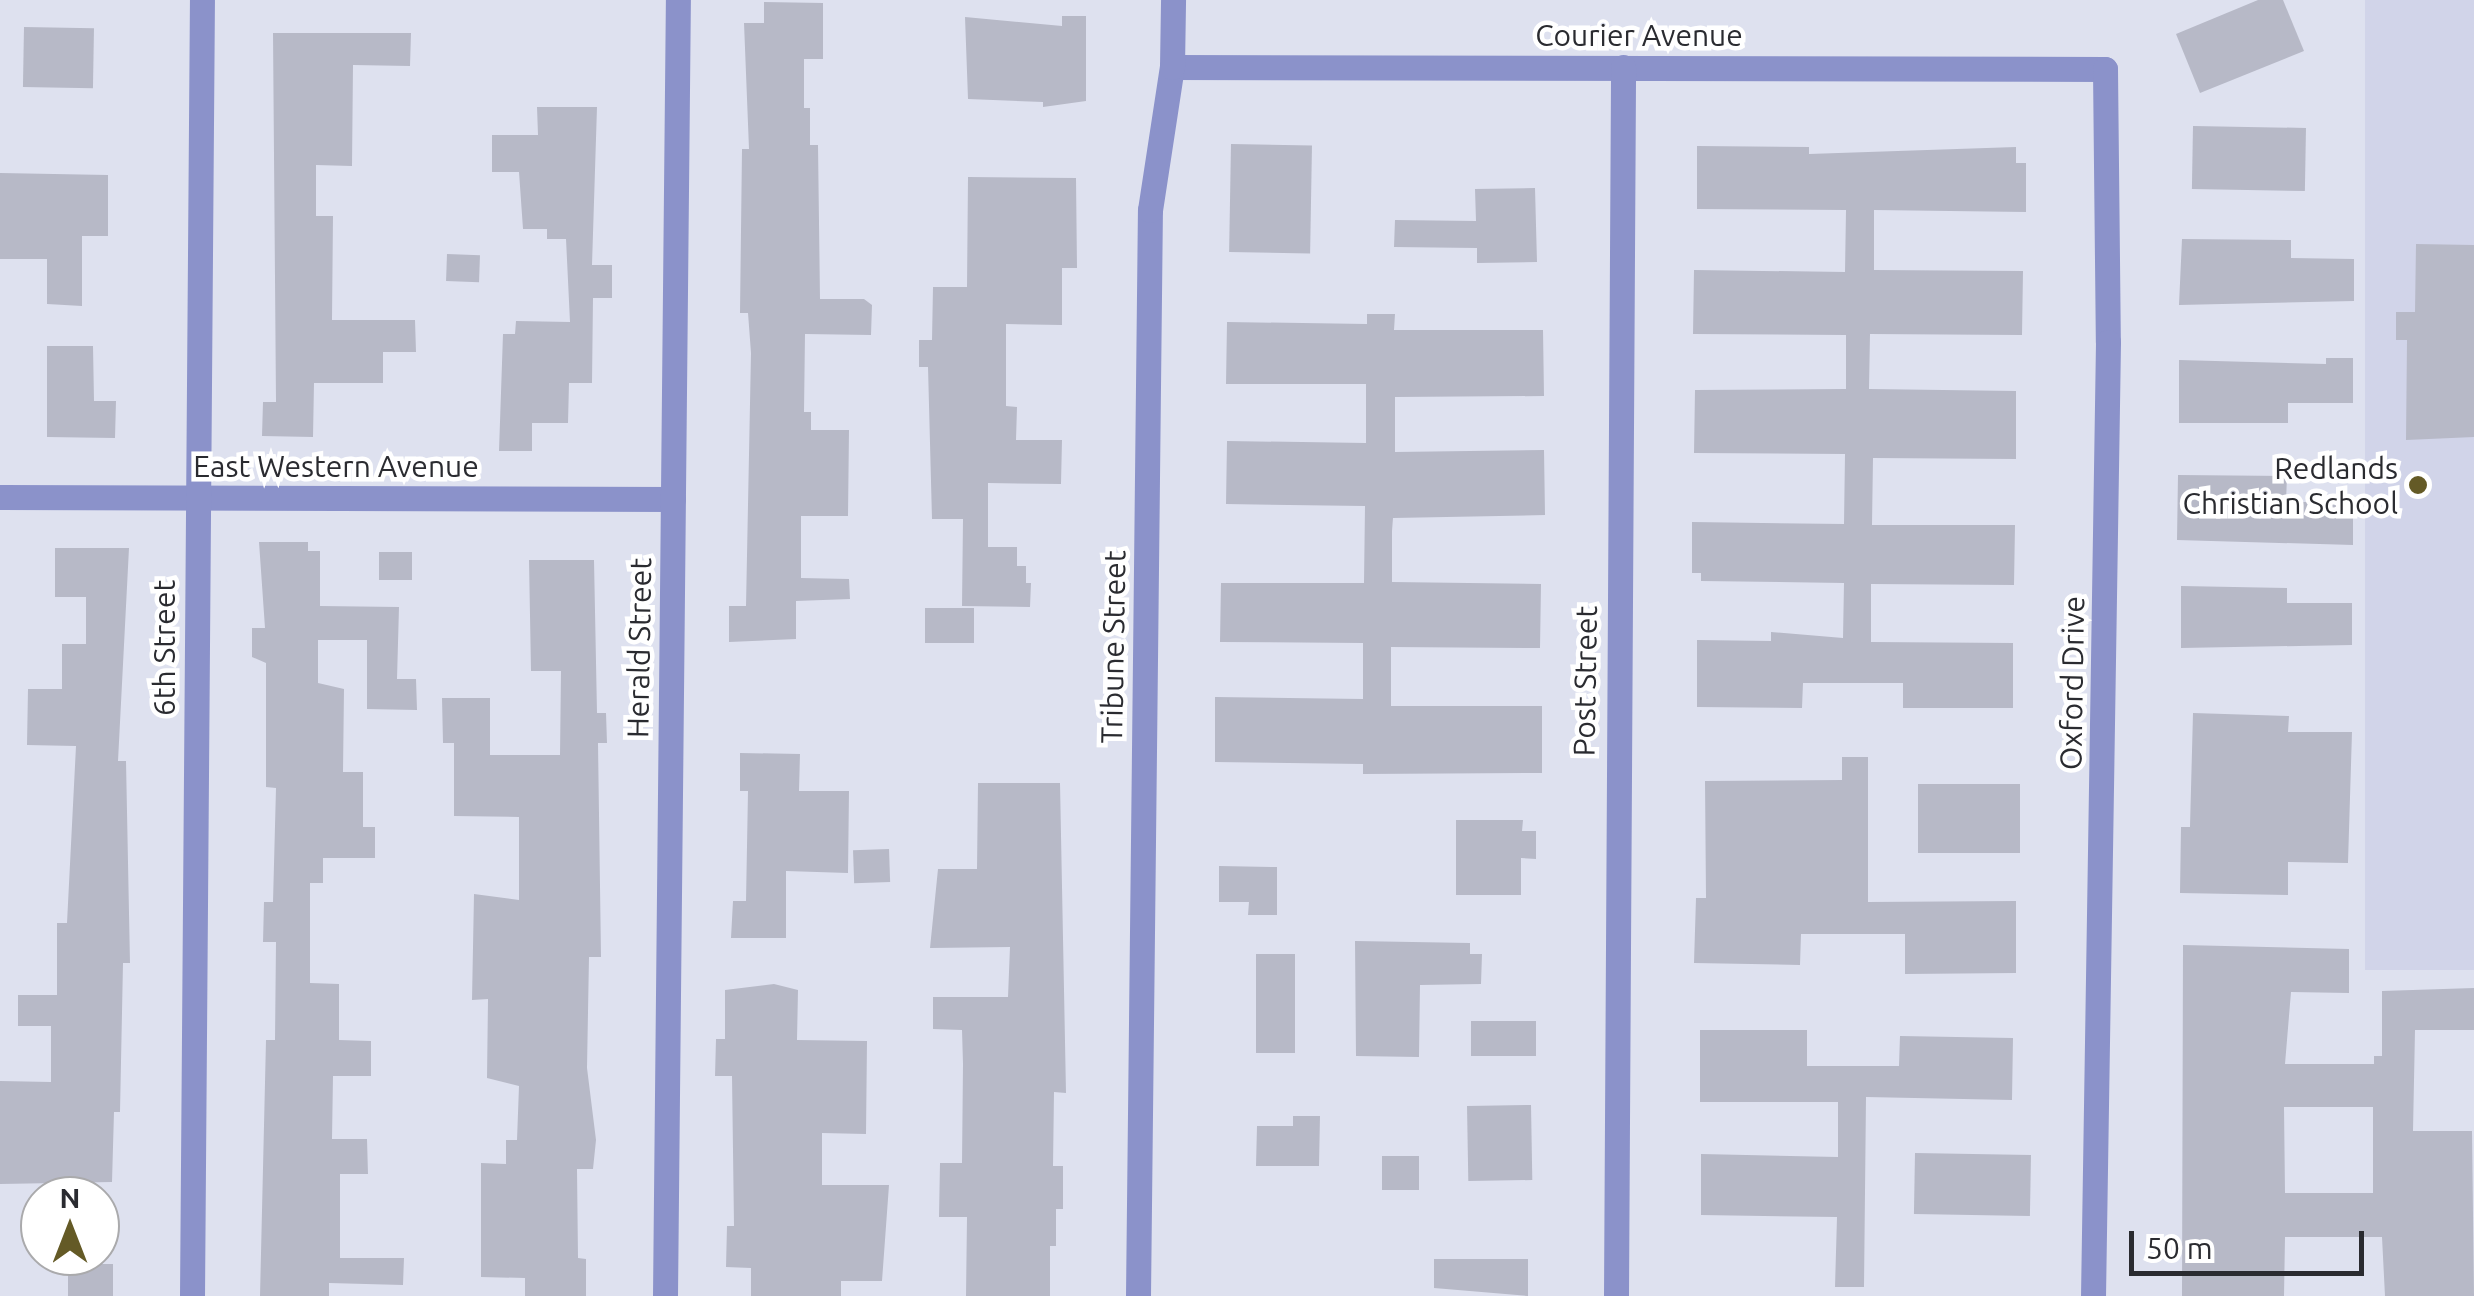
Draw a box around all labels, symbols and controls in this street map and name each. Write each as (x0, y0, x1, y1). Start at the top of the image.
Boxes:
street label: Courier Avenue (1535, 17, 1743, 53)
street label: East Western Avenue (193, 448, 479, 484)
place label: Redlands Christian School (2183, 450, 2398, 520)
marker: Redlands Christian School (2407, 474, 2429, 496)
street label: Tribune Street (1093, 550, 1133, 744)
street label: Herald Street (619, 558, 659, 738)
street label: 6th Street (146, 580, 182, 716)
street label: Oxford Drive (2052, 596, 2092, 770)
street label: Post Street (1566, 605, 1604, 757)
north arrow (20, 1176, 120, 1276)
text: N (60, 1182, 80, 1213)
scale bar (2134, 1211, 2369, 1273)
text: 50 m (2146, 1231, 2213, 1265)

